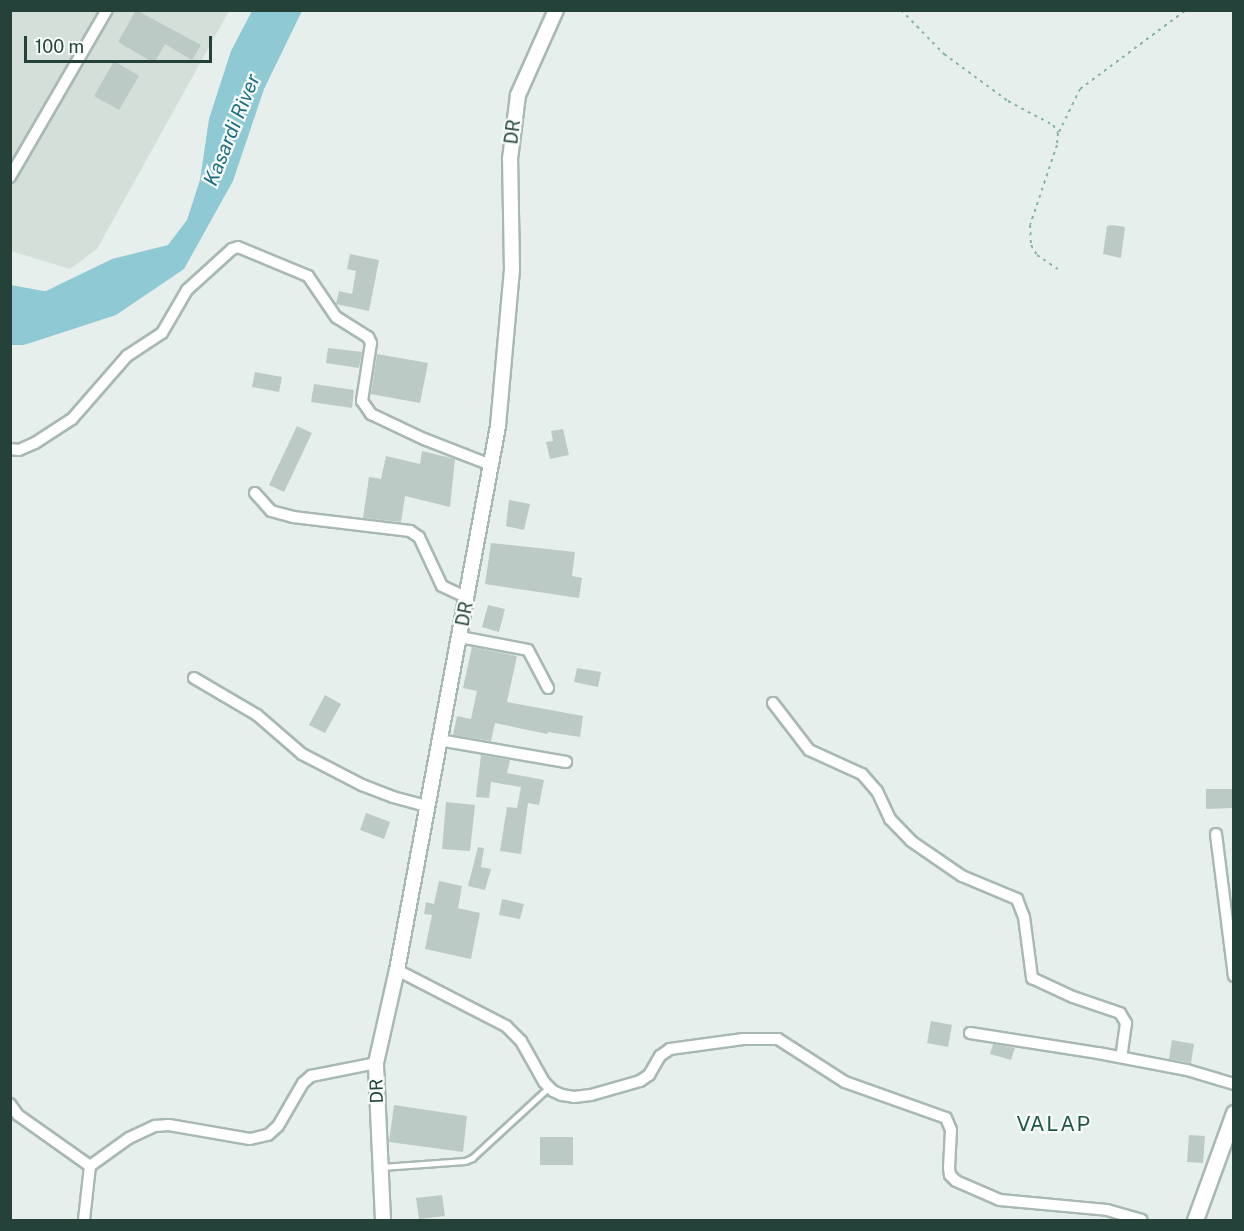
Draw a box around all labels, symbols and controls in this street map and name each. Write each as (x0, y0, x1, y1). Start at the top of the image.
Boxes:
scale bar (27, 24, 214, 62)
text: 100 m (35, 36, 84, 57)
water label: Kasardi River (199, 71, 265, 189)
street label: DR (501, 118, 525, 146)
street label: DR (452, 600, 478, 628)
street label: DR (366, 1078, 388, 1104)
district label: VALAP (1017, 1111, 1091, 1137)

